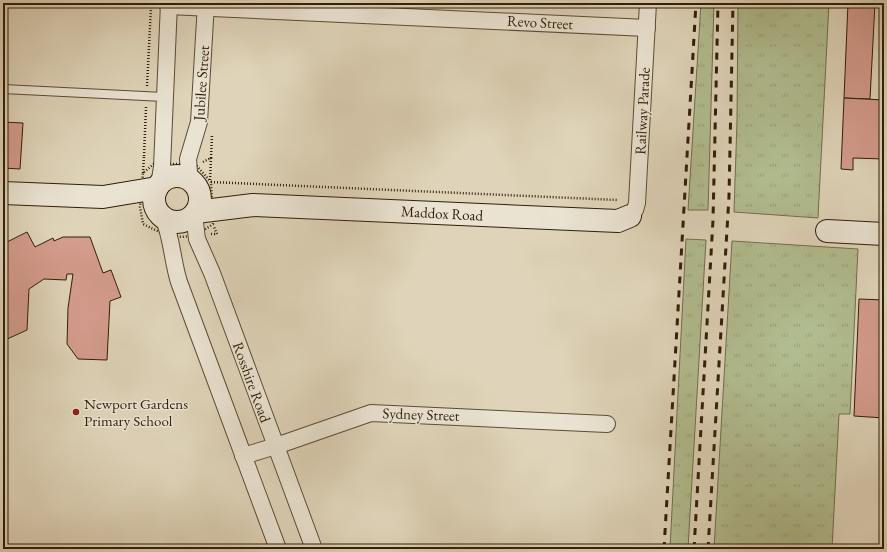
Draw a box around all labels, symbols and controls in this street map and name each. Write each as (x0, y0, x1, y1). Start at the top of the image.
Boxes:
street label: Revo Street (506, 11, 574, 33)
street label: Jubilee Street (189, 44, 213, 123)
street label: Railway Parade (630, 67, 654, 155)
street label: Maddox Road (400, 201, 484, 225)
street label: Rosshire Road (229, 339, 276, 425)
place label: Newport Gardens Primary School (84, 394, 188, 430)
street label: Sydney Street (382, 403, 460, 425)
marker: Newport Gardens Primary School (71, 407, 81, 417)

